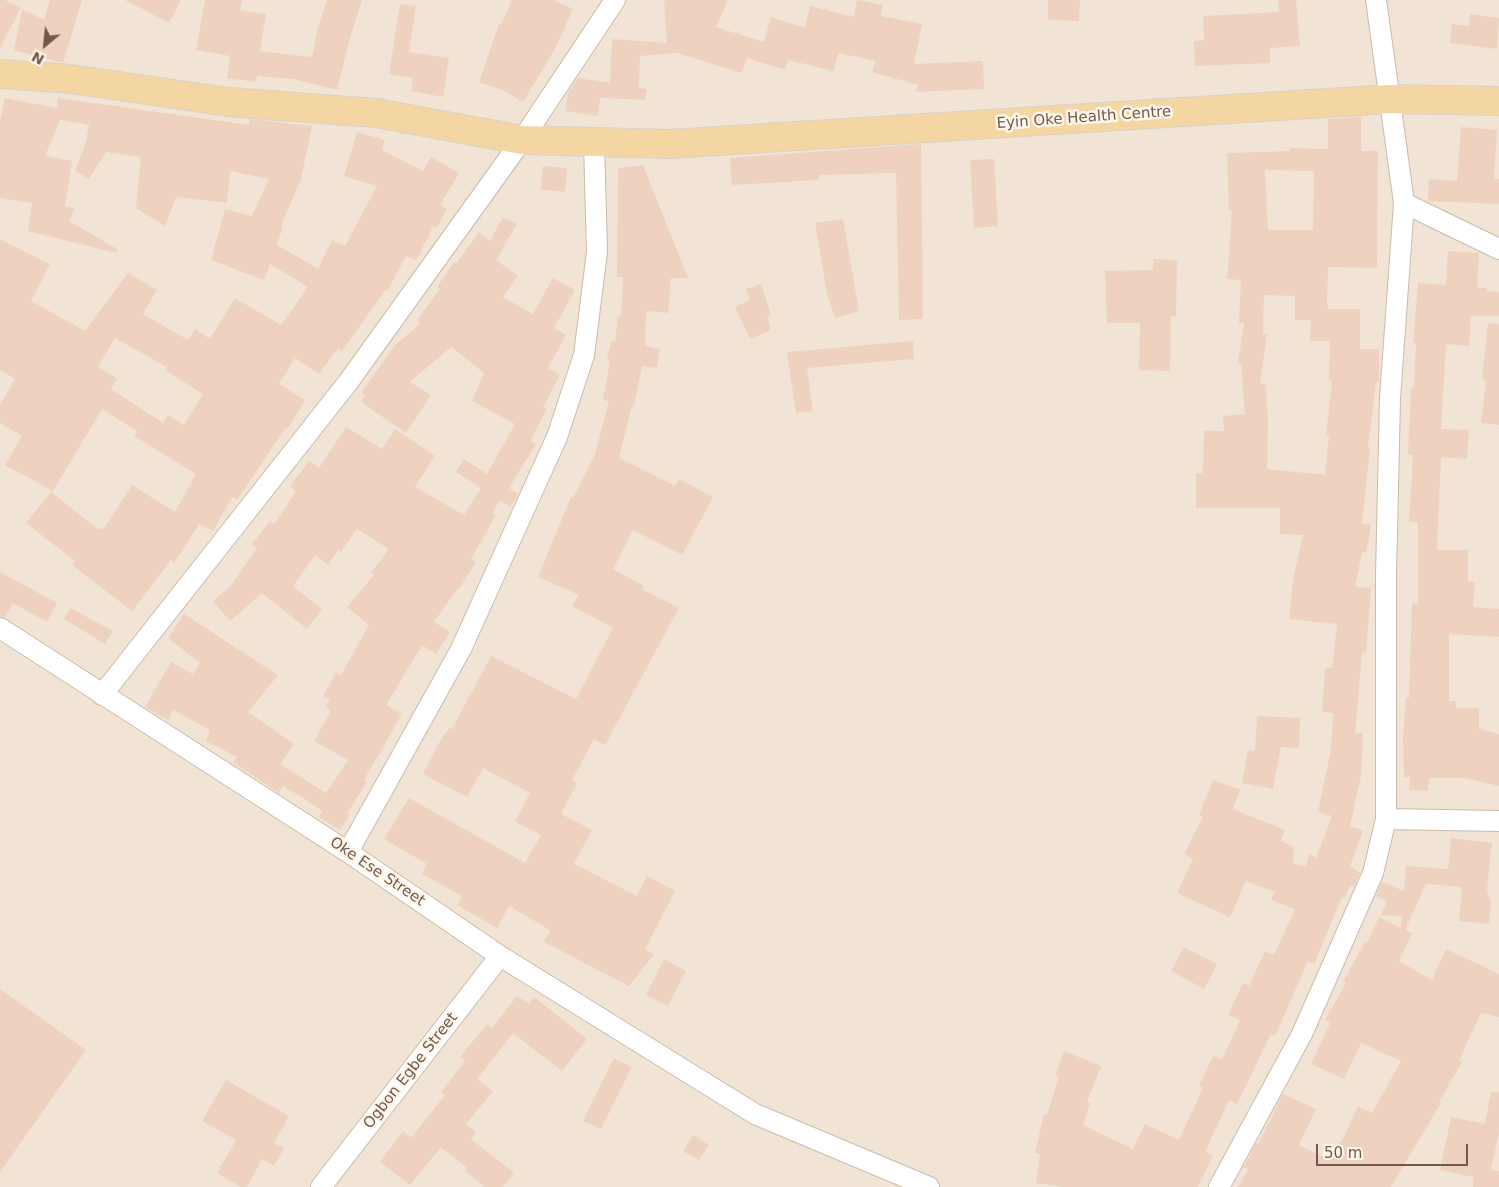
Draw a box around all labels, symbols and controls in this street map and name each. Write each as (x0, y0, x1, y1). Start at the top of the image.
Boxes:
north arrow (20, 20, 70, 70)
text: N (29, 48, 47, 68)
street label: Eyin Oke Health Centre (996, 103, 1172, 133)
street label: Oke Ese Street (326, 834, 428, 910)
street label: Ogbon Egbe Street (360, 1009, 462, 1133)
scale bar (1319, 1134, 1472, 1166)
text: 50 m (1324, 1144, 1362, 1162)

